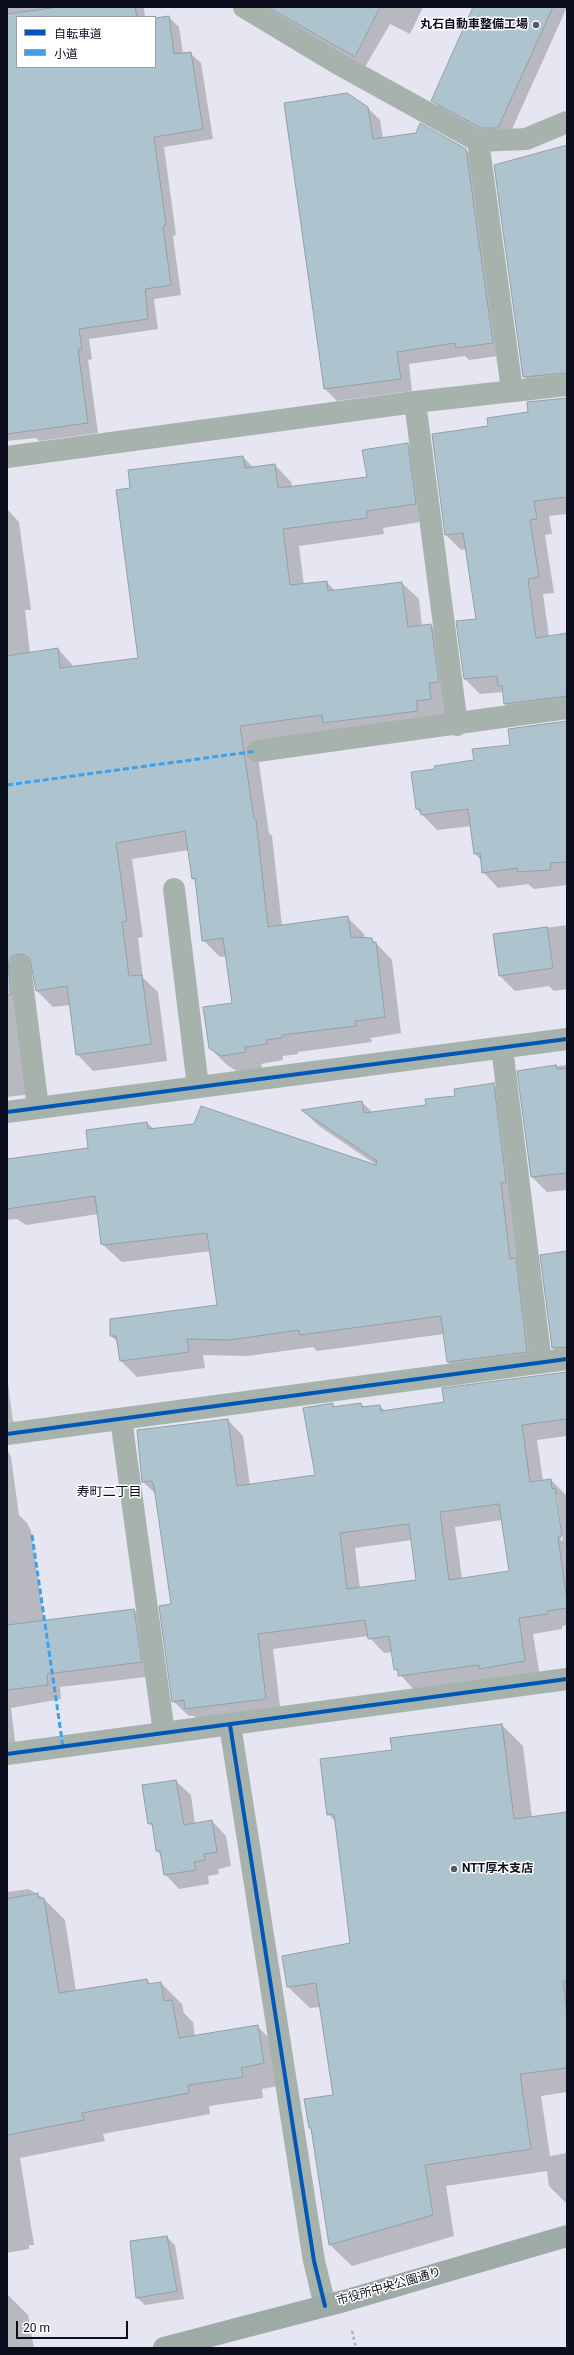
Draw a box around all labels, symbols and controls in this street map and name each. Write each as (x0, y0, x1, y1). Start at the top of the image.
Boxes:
legend (16, 16, 156, 68)
place label: 丸石自動車整備工場 (420, 18, 528, 32)
marker: 丸石自動車整備工場 (531, 20, 541, 30)
text: 自転車道 (54, 27, 102, 41)
text: 小道 (54, 47, 78, 61)
district label: 寿町二丁目 (77, 1485, 141, 1501)
place label: NTT厚木支店 (462, 1862, 533, 1876)
marker: NTT厚木支店 (449, 1864, 459, 1874)
street label: 市役所中央公園通り (335, 2265, 443, 2309)
scale bar (18, 2313, 130, 2339)
text: 20 m (23, 2321, 50, 2335)

